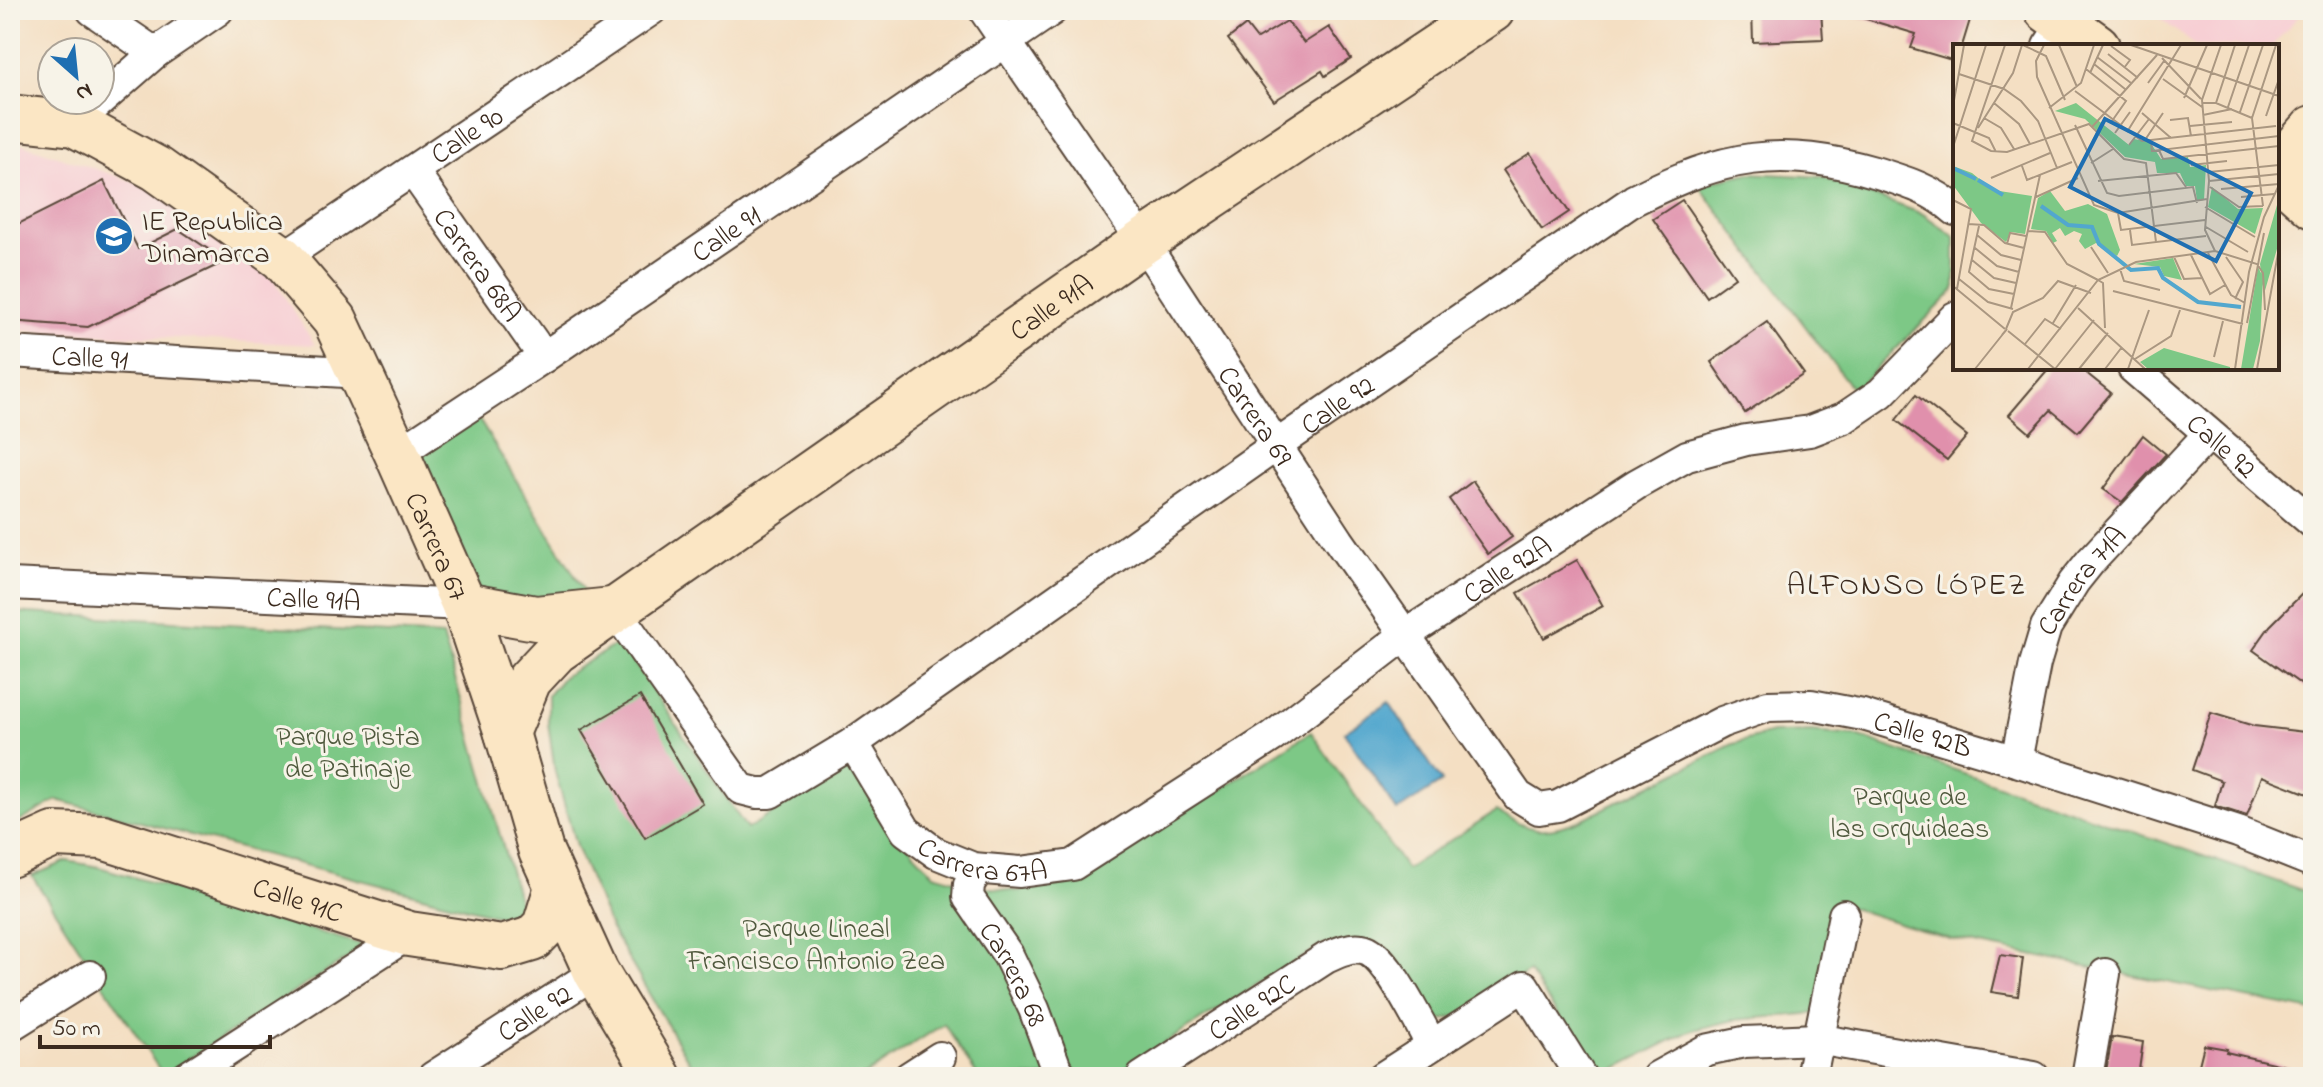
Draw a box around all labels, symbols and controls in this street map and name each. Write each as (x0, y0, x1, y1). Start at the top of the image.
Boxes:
north arrow (36, 36, 116, 116)
inset map (1953, 44, 2279, 370)
text: N (70, 74, 98, 109)
street label: Calle 90 (424, 98, 513, 176)
street label: Calle 91 (684, 197, 771, 274)
street label: Carrera 68A (421, 201, 530, 332)
place label: IE Republica Dinamarca (141, 203, 283, 276)
school or university icon: IE Republica Dinamarca (93, 215, 135, 257)
street label: Calle 91A (1002, 265, 1103, 353)
street label: Calle 91 (50, 338, 129, 383)
street label: Carrera 69 (1206, 359, 1302, 475)
street label: Calle 92 (1293, 367, 1384, 447)
street label: Calle 92 (2176, 405, 2265, 490)
street label: Carrera 67 (392, 486, 477, 609)
street label: Carrera 71A (2028, 518, 2138, 645)
street label: Calle 92A (1456, 528, 1561, 616)
district label: ALFONSO LÓPEZ (1787, 565, 2027, 609)
street label: Calle 91A (266, 579, 361, 624)
street label: Calle 92B (1868, 702, 1976, 771)
park label: Parque Pista de Patinaje (276, 718, 420, 791)
park label: Parque de las Orquideas (1831, 778, 1989, 851)
street label: Carrera 67A (907, 829, 1050, 896)
street label: Calle 91C (247, 869, 347, 936)
park label: Parque Lineal Francisco Antonio Zea (686, 910, 945, 983)
street label: Carrera 68 (967, 914, 1056, 1033)
street label: Calle 92C (1201, 966, 1305, 1053)
street label: Calle 92 (490, 976, 581, 1054)
scale bar (40, 999, 270, 1049)
text: 50 m (52, 1012, 101, 1047)

